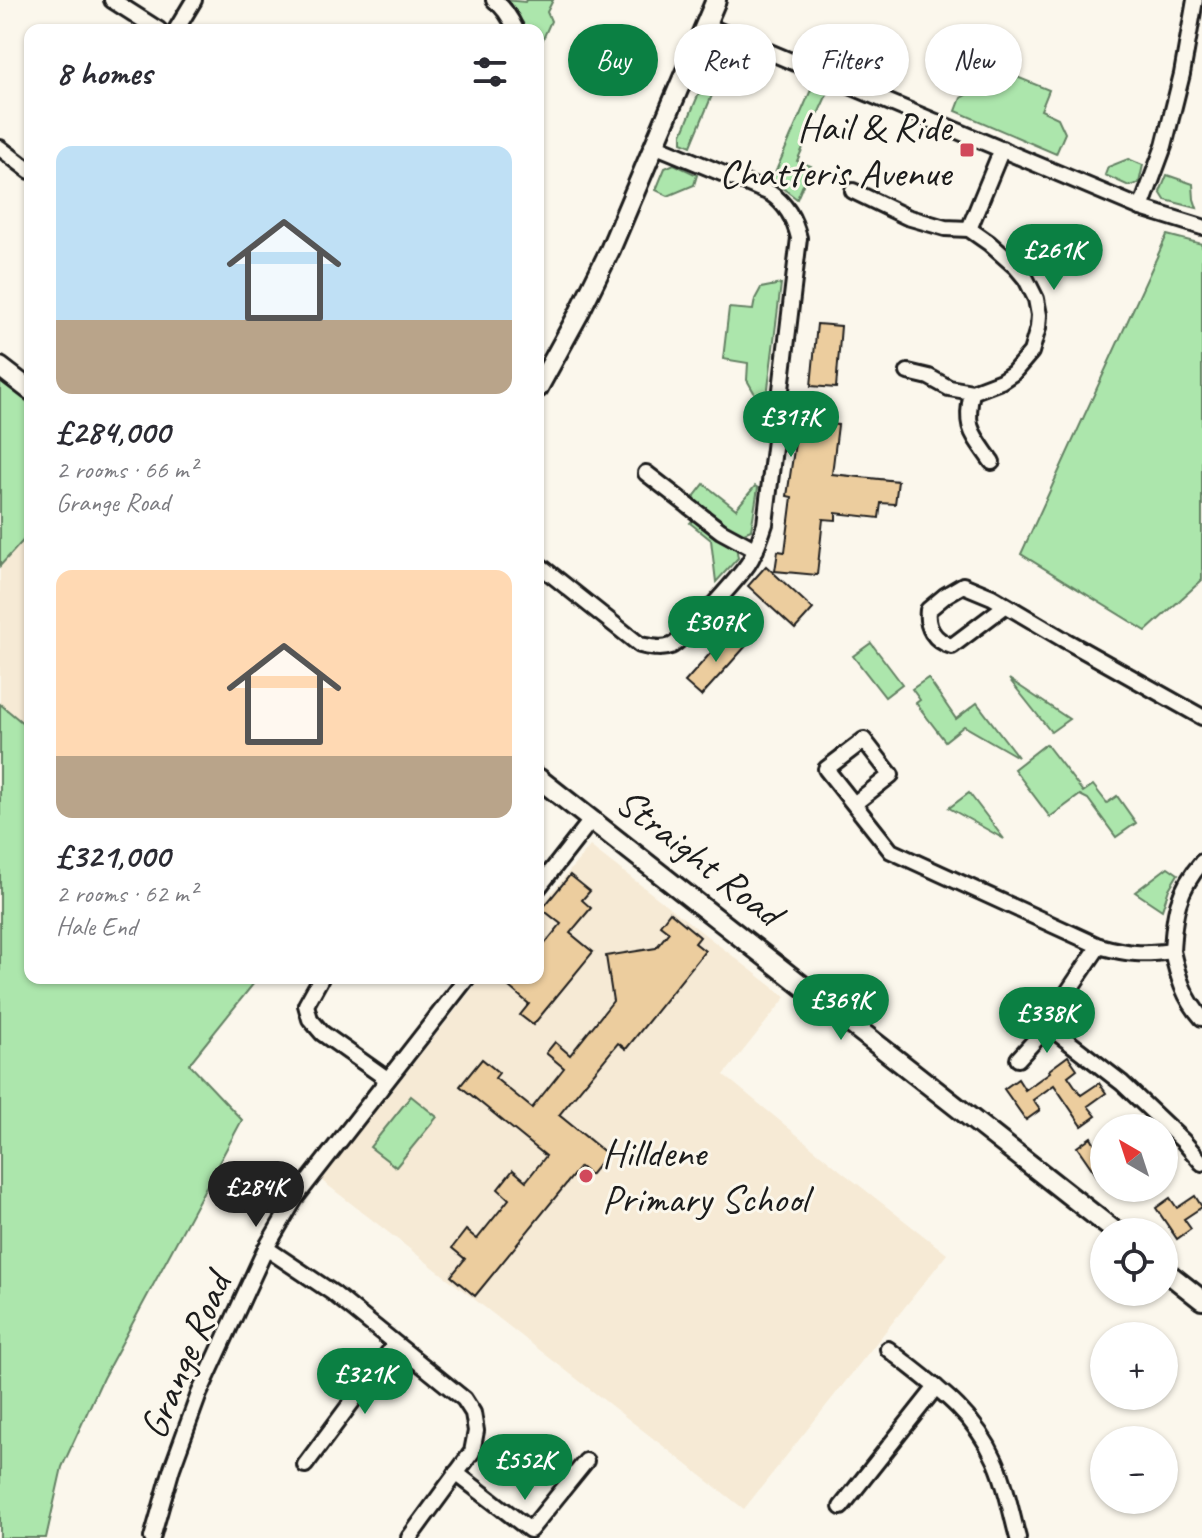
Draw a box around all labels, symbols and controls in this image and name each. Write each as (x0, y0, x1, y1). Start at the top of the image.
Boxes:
chip: Buy (568, 24, 658, 96)
chip: Rent (674, 24, 776, 96)
chip: Filters (792, 24, 909, 96)
chip: New (925, 24, 1022, 96)
icon: filters (468, 50, 512, 94)
text: 8 homes (56, 51, 152, 94)
place label: Hail & Ride Chatteris Avenue (719, 102, 954, 198)
marker: Hail & Ride Chatteris Avenue (958, 141, 976, 159)
icon: home (212, 198, 356, 342)
pin: £261K (998, 224, 1110, 292)
text: £261K (1024, 233, 1084, 266)
pin: £317K (735, 391, 847, 459)
text: £317K (761, 400, 821, 433)
text: £284,000 (56, 410, 170, 453)
text: 2 rooms · 66 m² (56, 453, 197, 486)
text: Grange Road (56, 486, 169, 519)
pin: £307K (660, 596, 772, 664)
text: £307K (686, 605, 746, 638)
icon: home (212, 622, 356, 766)
street label: Straight Road (606, 777, 796, 941)
text: £321,000 (56, 834, 170, 877)
text: 2 rooms · 62 m² (56, 877, 197, 910)
text: Hale End (56, 910, 137, 943)
pin: £369K (785, 974, 897, 1042)
text: £369K (811, 983, 871, 1016)
pin: £338K (991, 987, 1103, 1055)
text: £338K (1017, 996, 1077, 1029)
north arrow (1090, 1114, 1178, 1202)
map controls (1090, 1114, 1178, 1514)
place label: Hilldene Primary School (602, 1128, 815, 1224)
pin: £284K (200, 1161, 312, 1229)
marker: Hilldene Primary School (577, 1167, 595, 1185)
text: £284K (226, 1170, 286, 1203)
button: locate (1090, 1218, 1178, 1306)
street label: Grange Road (128, 1260, 245, 1446)
button: + (1090, 1322, 1178, 1410)
pin: £321K (309, 1348, 421, 1416)
text: £321K (335, 1357, 395, 1390)
button: − (1090, 1426, 1178, 1514)
pin: £552K (469, 1434, 581, 1502)
text: £552K (495, 1443, 555, 1476)

